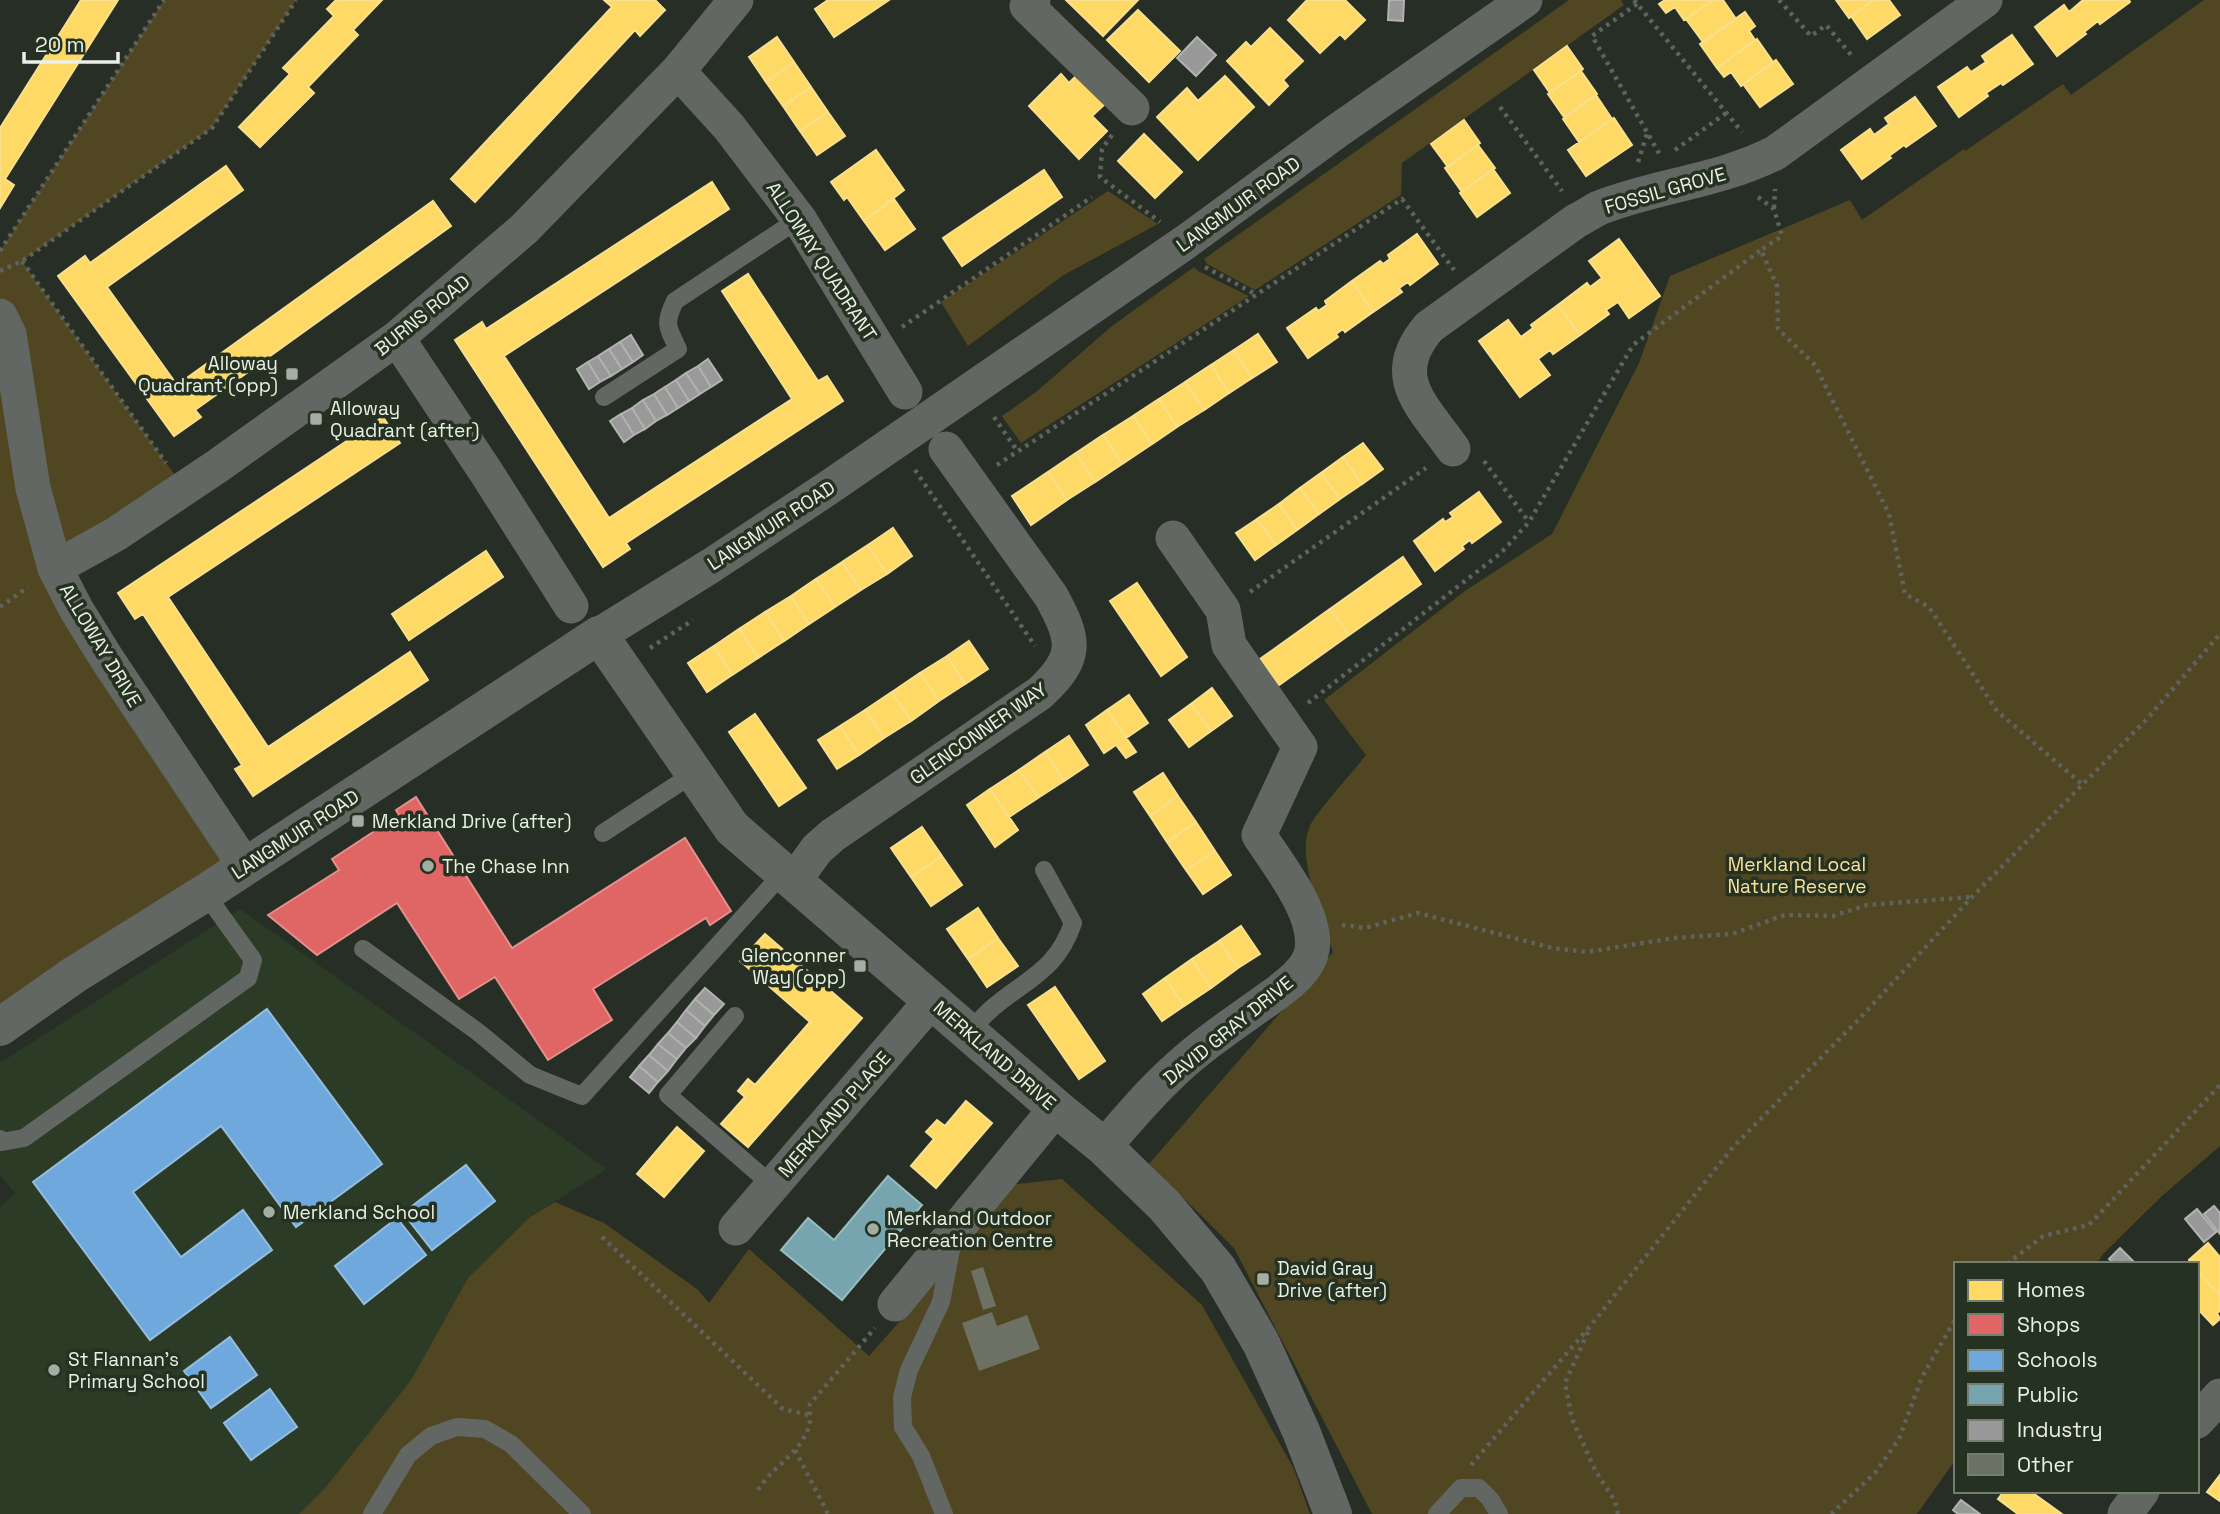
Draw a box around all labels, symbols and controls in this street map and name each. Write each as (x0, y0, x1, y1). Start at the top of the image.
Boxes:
scale bar (24, 21, 119, 65)
text: 20 m (35, 31, 85, 58)
street label: LANGMUIR ROAD (1171, 151, 1305, 258)
street label: FOSSIL GROVE (1602, 161, 1729, 220)
street label: ALLOWAY QUADRANT (761, 177, 883, 346)
street label: BURNS ROAD (370, 269, 475, 361)
place label: Alloway Quadrant (opp) (138, 351, 278, 398)
marker: Alloway Quadrant (opp) (284, 366, 300, 382)
place label: Alloway Quadrant (after) (330, 396, 480, 443)
marker: Alloway Quadrant (after) (308, 411, 324, 427)
street label: LANGMUIR ROAD (703, 475, 840, 576)
street label: ALLOWAY DRIVE (54, 579, 147, 711)
street label: GLENCONNER WAY (905, 676, 1052, 790)
street label: LANGMUIR ROAD (227, 784, 364, 885)
place label: Merkland Drive (after) (372, 809, 571, 834)
marker: Merkland Drive (after) (350, 813, 366, 829)
park label: Merkland Local Nature Reserve (1727, 852, 1867, 899)
place label: The Chase Inn (442, 854, 570, 879)
marker: The Chase Inn (420, 858, 436, 874)
place label: Glenconner Way (opp) (741, 943, 846, 990)
marker: Glenconner Way (opp) (852, 958, 868, 974)
street label: DAVID GRAY DRIVE (1158, 970, 1298, 1091)
street label: MERKLAND DRIVE (928, 995, 1061, 1116)
street label: MERKLAND PLACE (773, 1046, 896, 1183)
place label: Merkland School (283, 1200, 435, 1225)
marker: Merkland School (261, 1204, 277, 1220)
place label: Merkland Outdoor Recreation Centre (887, 1206, 1053, 1253)
marker: Merkland Outdoor Recreation Centre (865, 1221, 881, 1237)
place label: David Gray Drive (after) (1277, 1256, 1387, 1303)
legend (1954, 1262, 2199, 1493)
marker: David Gray Drive (after) (1255, 1271, 1271, 1287)
text: Homes (2017, 1276, 2085, 1303)
text: Shops (2017, 1311, 2080, 1338)
text: Schools (2017, 1346, 2097, 1373)
place label: St Flannan's Primary School (68, 1347, 205, 1394)
marker: St Flannan's Primary School (46, 1362, 62, 1378)
text: Public (2017, 1381, 2079, 1408)
text: Industry (2017, 1416, 2103, 1443)
text: Other (2017, 1451, 2074, 1478)

